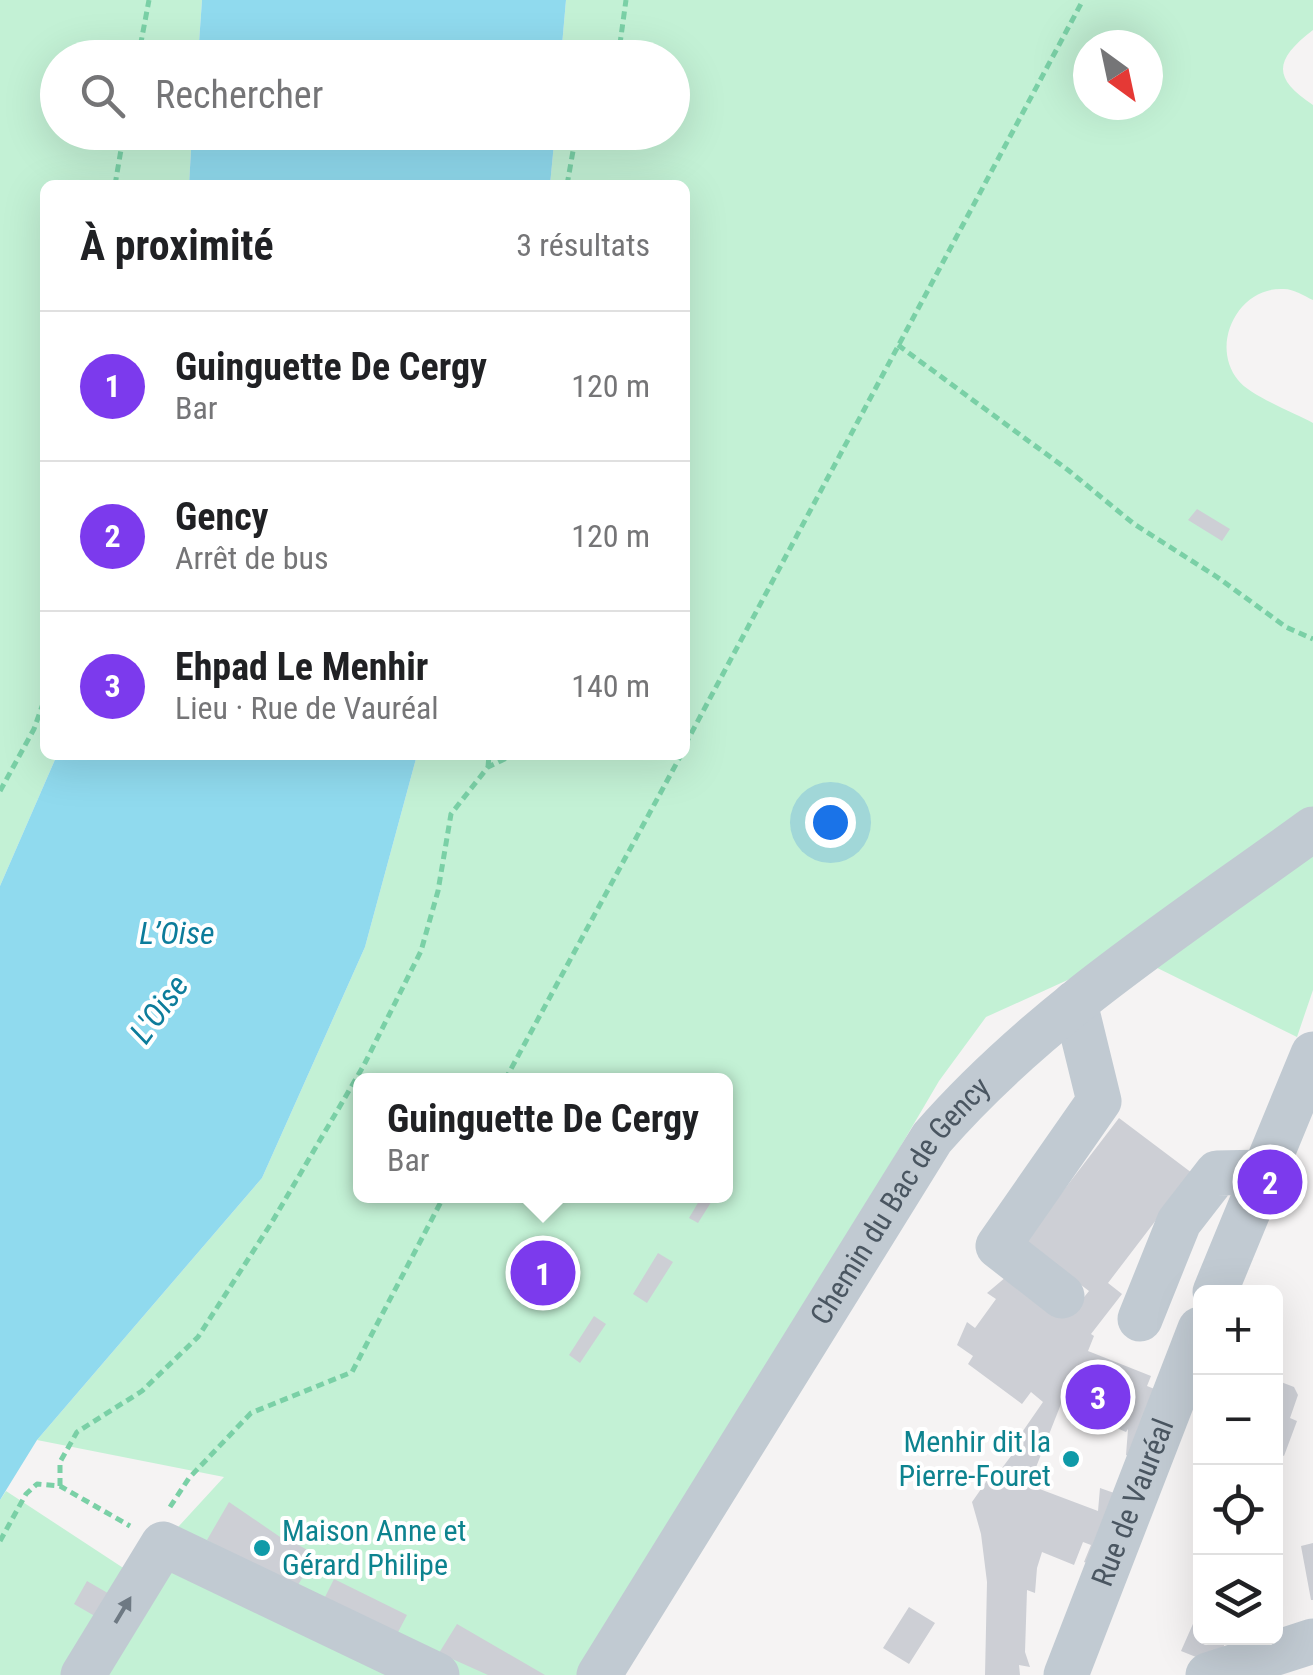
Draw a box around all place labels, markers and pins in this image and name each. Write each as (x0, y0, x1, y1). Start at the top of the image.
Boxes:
pin: 2 (1238, 1144, 1302, 1220)
pin: 1 (510, 1236, 576, 1310)
pin: 3 (1066, 1360, 1130, 1434)
place label: Menhir dit la Pierre-Fouret (898, 1424, 1051, 1493)
marker: Menhir dit la Pierre-Fouret (1060, 1448, 1082, 1470)
place label: Maison Anne et Gérard Philipe (282, 1513, 466, 1582)
marker: Maison Anne et Gérard Philipe (251, 1537, 273, 1559)

